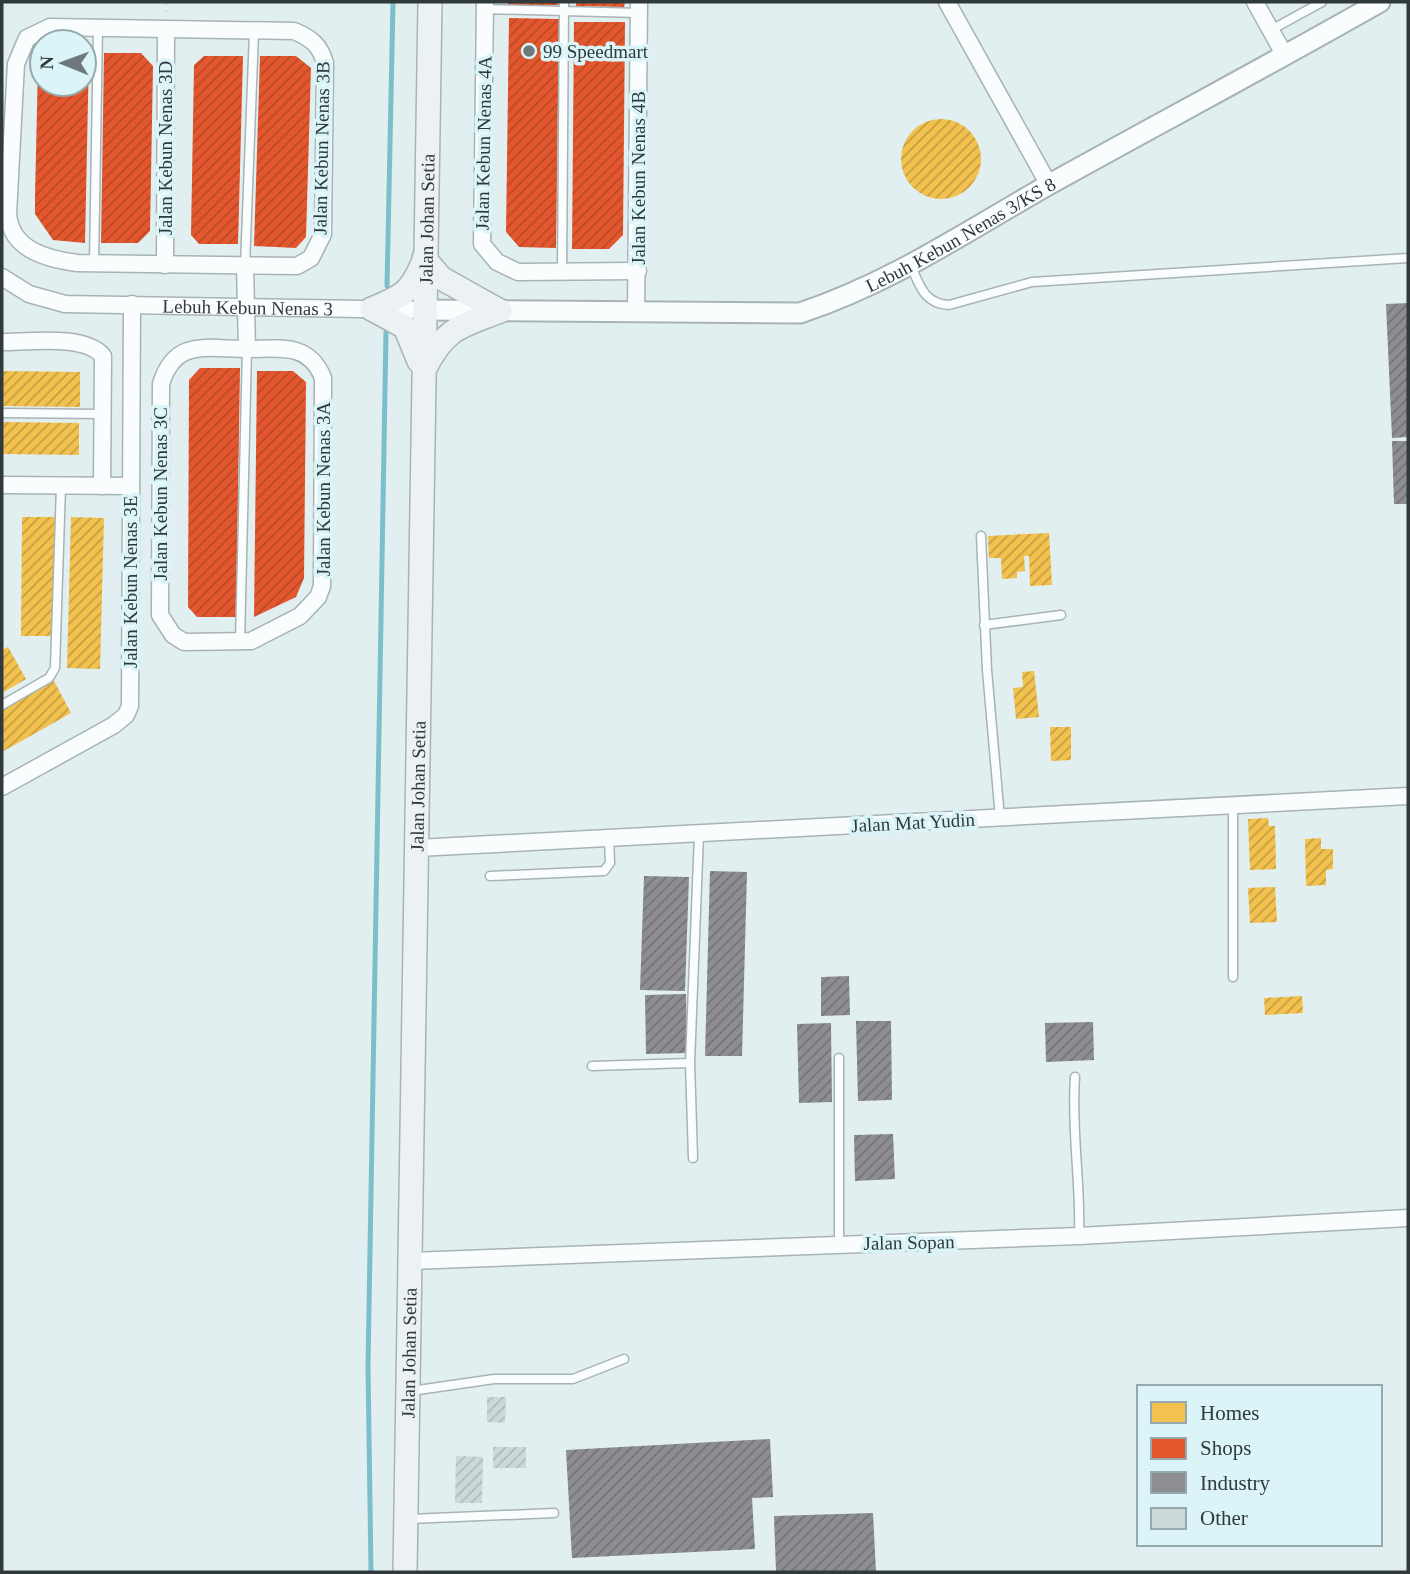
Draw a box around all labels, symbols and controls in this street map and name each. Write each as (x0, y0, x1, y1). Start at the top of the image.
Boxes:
north arrow (28, 28, 98, 98)
place label: 99 Speedmart (543, 41, 649, 62)
marker: 99 Speedmart (521, 43, 537, 59)
text: N (36, 55, 57, 70)
street label: Jalan Kebun Nenas 4A (471, 55, 496, 231)
street label: Jalan Kebun Nenas 3D (155, 61, 176, 235)
street label: Jalan Kebun Nenas 3B (309, 61, 334, 235)
street label: Jalan Kebun Nenas 4B (628, 91, 649, 265)
street label: Jalan Johan Setia (416, 153, 439, 285)
street label: Lebuh Kebun Nenas 3/KS 8 (862, 173, 1059, 296)
street label: Lebuh Kebun Nenas 3 (162, 296, 333, 319)
street label: Jalan Kebun Nenas 3A (313, 401, 334, 576)
street label: Jalan Kebun Nenas 3C (150, 407, 171, 581)
street label: Jalan Kebun Nenas 3E (120, 496, 141, 668)
street label: Jalan Johan Setia (406, 720, 430, 852)
street label: Jalan Mat Yudin (851, 809, 976, 836)
street label: Jalan Sopan (863, 1231, 955, 1254)
street label: Jalan Johan Setia (397, 1287, 421, 1419)
legend (1137, 1385, 1382, 1546)
text: Homes (1200, 1401, 1260, 1425)
text: Shops (1200, 1436, 1251, 1460)
text: Industry (1200, 1471, 1270, 1495)
text: Other (1200, 1506, 1248, 1530)

